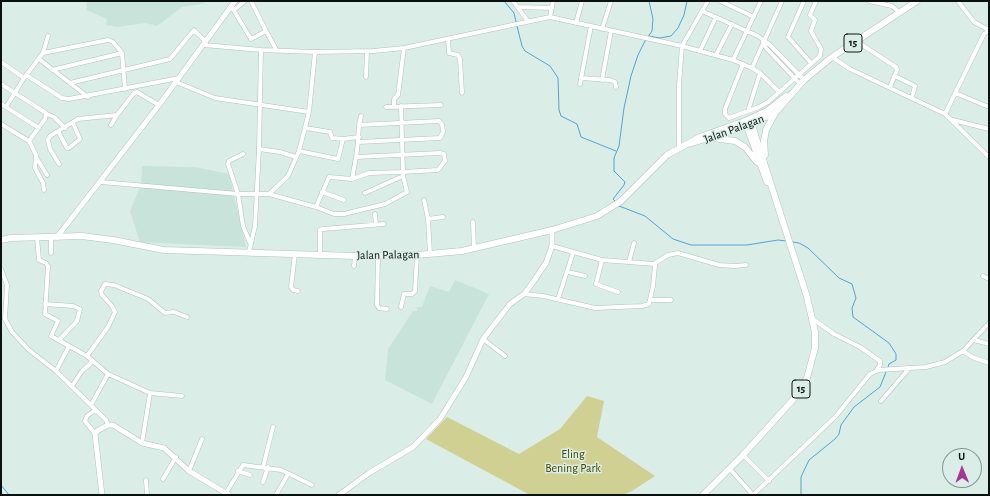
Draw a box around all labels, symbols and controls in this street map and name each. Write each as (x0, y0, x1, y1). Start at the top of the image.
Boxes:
road number: 15 (844, 34, 862, 52)
street label: Jalan Palagan (702, 111, 766, 147)
street label: Jalan Palagan (356, 247, 420, 263)
road number: 15 (792, 380, 810, 398)
park label: Eling Bening Park (545, 447, 601, 475)
north arrow (942, 448, 982, 488)
text: U (958, 451, 965, 462)

